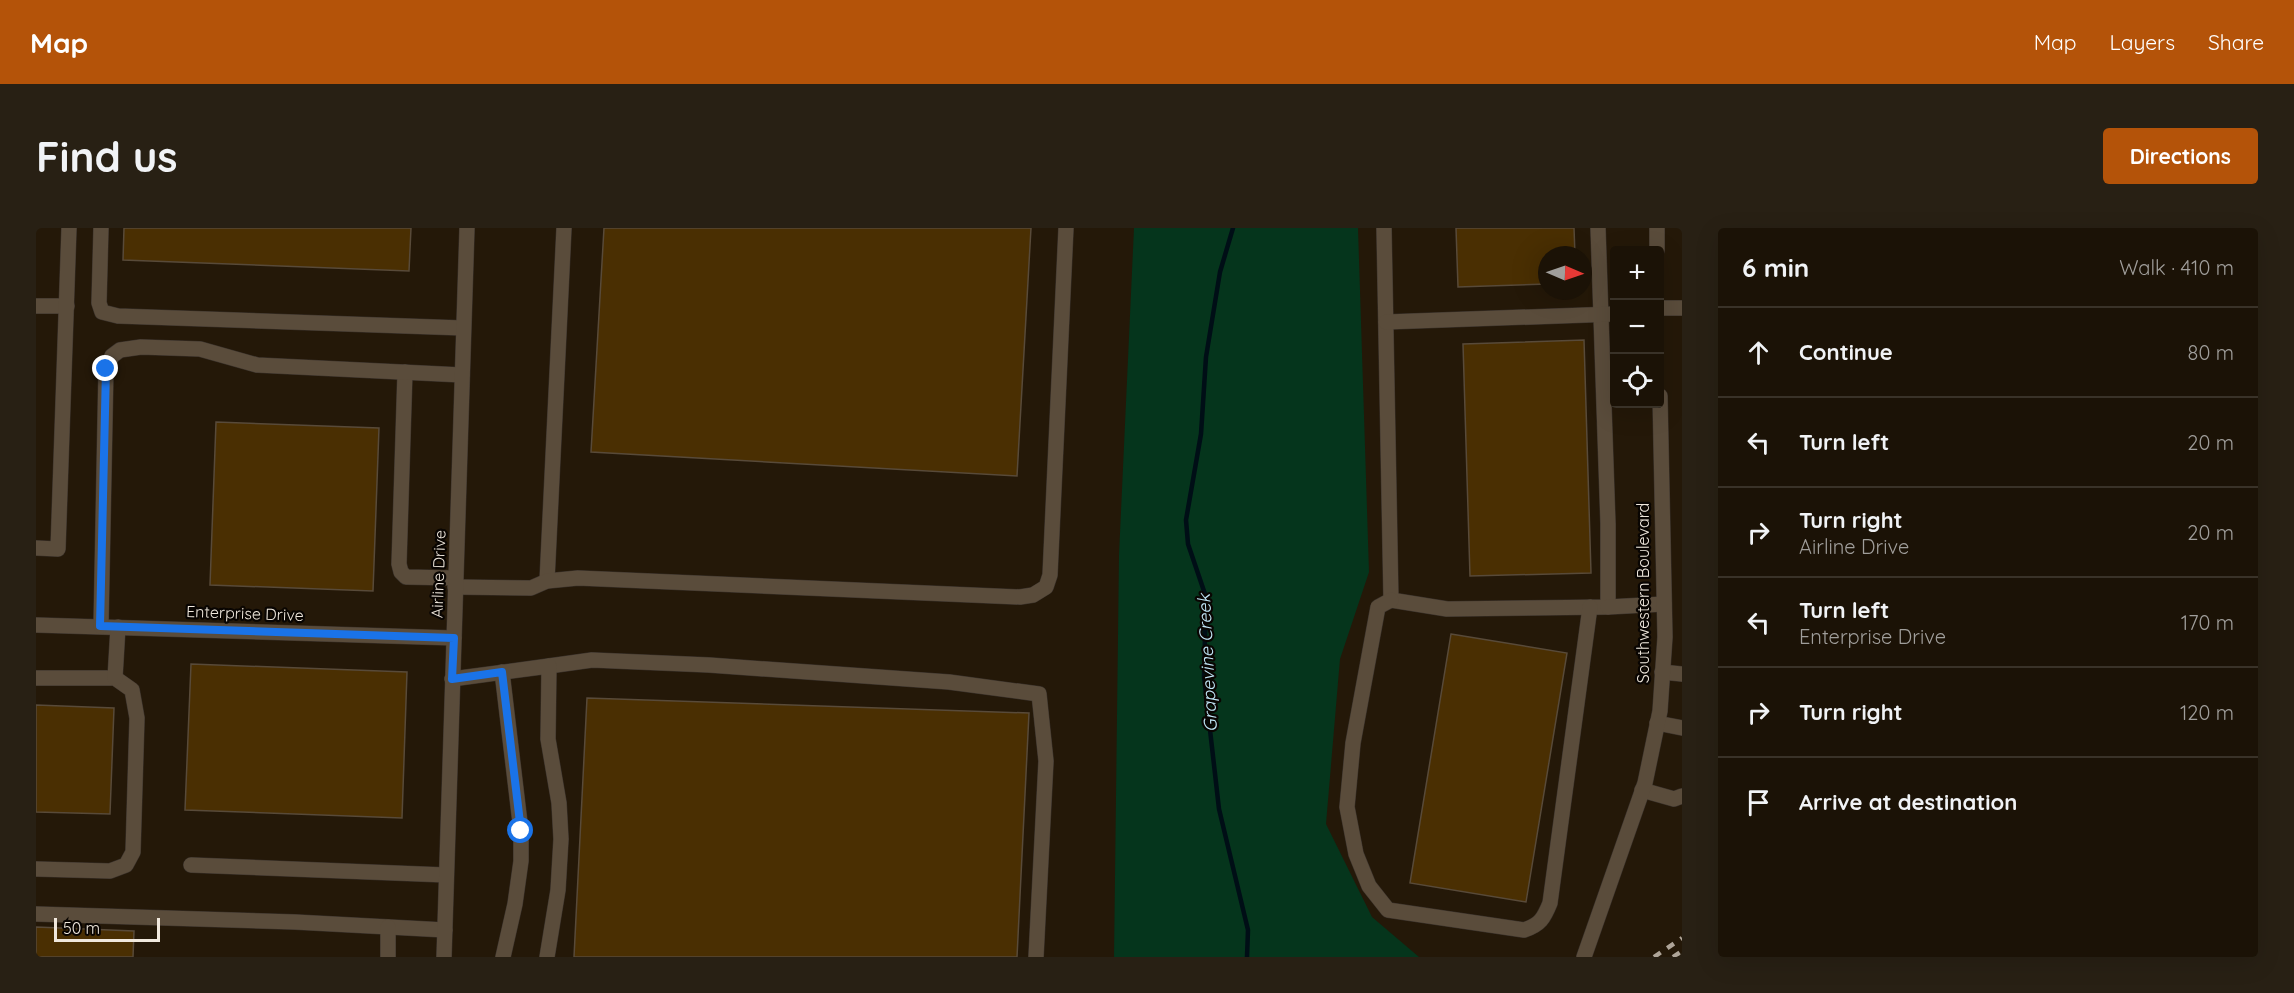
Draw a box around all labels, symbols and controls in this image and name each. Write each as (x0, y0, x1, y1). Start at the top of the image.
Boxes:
text: Map (30, 25, 88, 60)
text: Map (2034, 29, 2077, 55)
text: Layers (2110, 29, 2175, 55)
text: Share (2208, 29, 2264, 55)
button: Directions (2103, 128, 2258, 184)
text: Find us (36, 130, 178, 183)
north arrow (1538, 246, 1592, 300)
map controls (1610, 246, 1664, 408)
button: + (1610, 246, 1664, 300)
text: 6 min (1742, 251, 1809, 284)
text: Walk · 410 m (2119, 255, 2234, 280)
button: − (1610, 300, 1664, 354)
icon: ahead (1742, 336, 1775, 369)
text: Continue (1799, 338, 1893, 366)
text: 80 m (2188, 340, 2234, 365)
button: locate (1610, 354, 1664, 408)
route end (92, 355, 118, 381)
icon: left (1742, 426, 1775, 459)
text: Turn left (1799, 428, 1889, 456)
text: 20 m (2187, 430, 2234, 455)
street label: Southwestern Boulevard (1633, 503, 1653, 683)
text: Turn right (1799, 506, 1903, 534)
icon: right (1742, 516, 1775, 549)
text: 20 m (2187, 520, 2234, 545)
street label: Airline Drive (426, 530, 450, 618)
text: Airline Drive (1799, 534, 1909, 559)
water label: Grapevine Creek (1192, 592, 1222, 733)
text: Turn left (1799, 596, 1889, 624)
street label: Enterprise Drive (186, 601, 304, 625)
icon: left (1742, 606, 1775, 639)
text: 170 m (2181, 610, 2234, 635)
text: Enterprise Drive (1799, 624, 1946, 649)
icon: right (1742, 696, 1775, 729)
text: Turn right (1799, 698, 1903, 726)
text: 120 m (2180, 700, 2234, 725)
icon: arrive (1742, 786, 1775, 819)
text: Arrive at destination (1799, 788, 2017, 816)
route start (507, 817, 533, 843)
scale bar (54, 915, 160, 942)
text: 50 m (63, 918, 100, 938)

